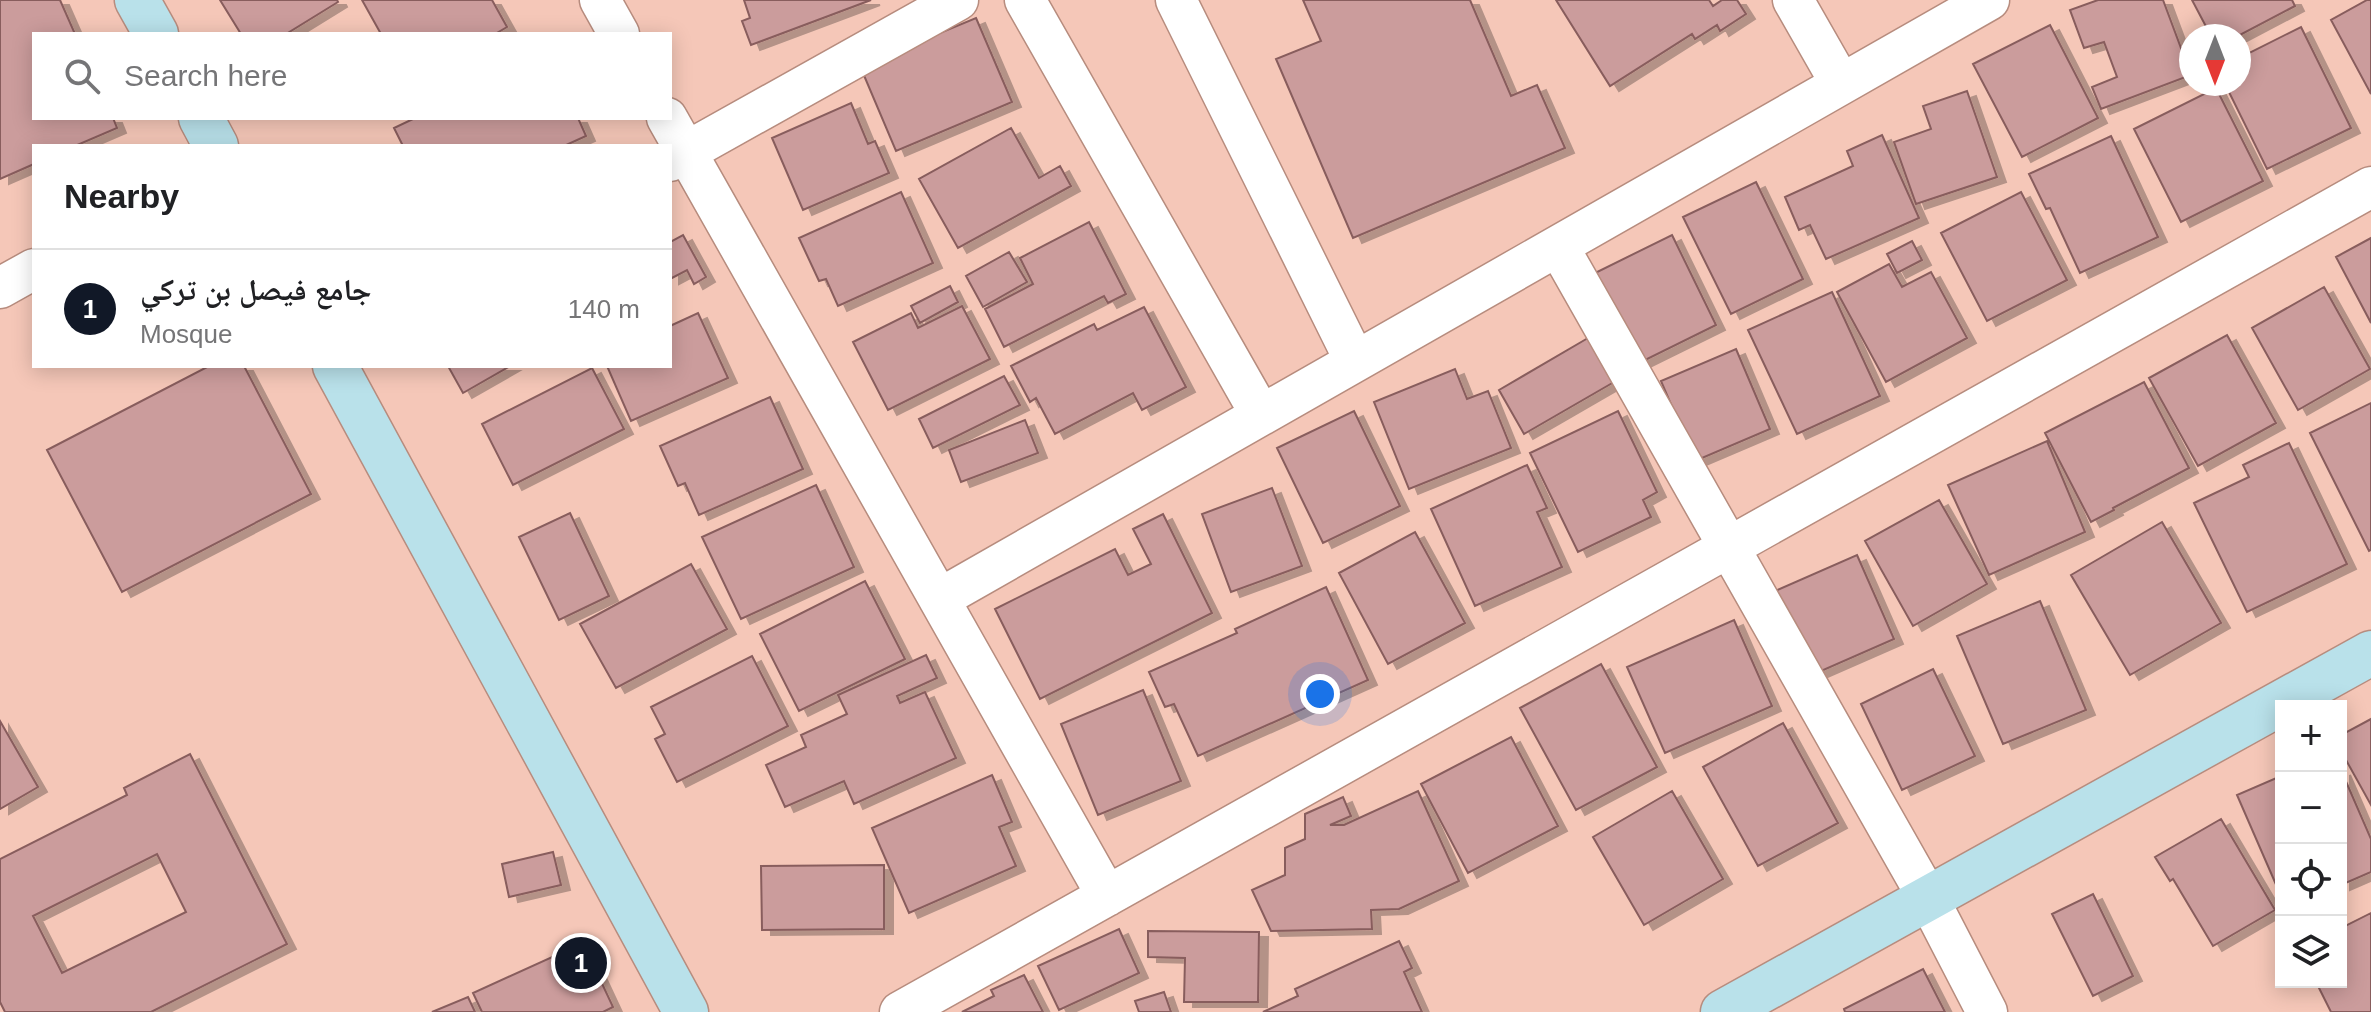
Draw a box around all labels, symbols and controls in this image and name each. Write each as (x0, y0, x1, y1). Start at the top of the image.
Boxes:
north arrow (2179, 24, 2251, 96)
search box (32, 32, 672, 120)
icon: search (60, 54, 104, 98)
text: Search here (124, 59, 287, 92)
text: Nearby (64, 177, 179, 215)
text: جامع فيصل بن تركي (140, 273, 371, 306)
text: 1 (83, 294, 97, 324)
text: 140 m (568, 294, 640, 324)
text: Mosque (140, 319, 233, 349)
your location (1300, 674, 1340, 714)
map controls (2275, 700, 2347, 988)
button: + (2275, 700, 2347, 772)
button: − (2275, 772, 2347, 844)
button: locate (2275, 844, 2347, 916)
button: layers (2275, 916, 2347, 988)
pin: 1 (555, 933, 607, 993)

